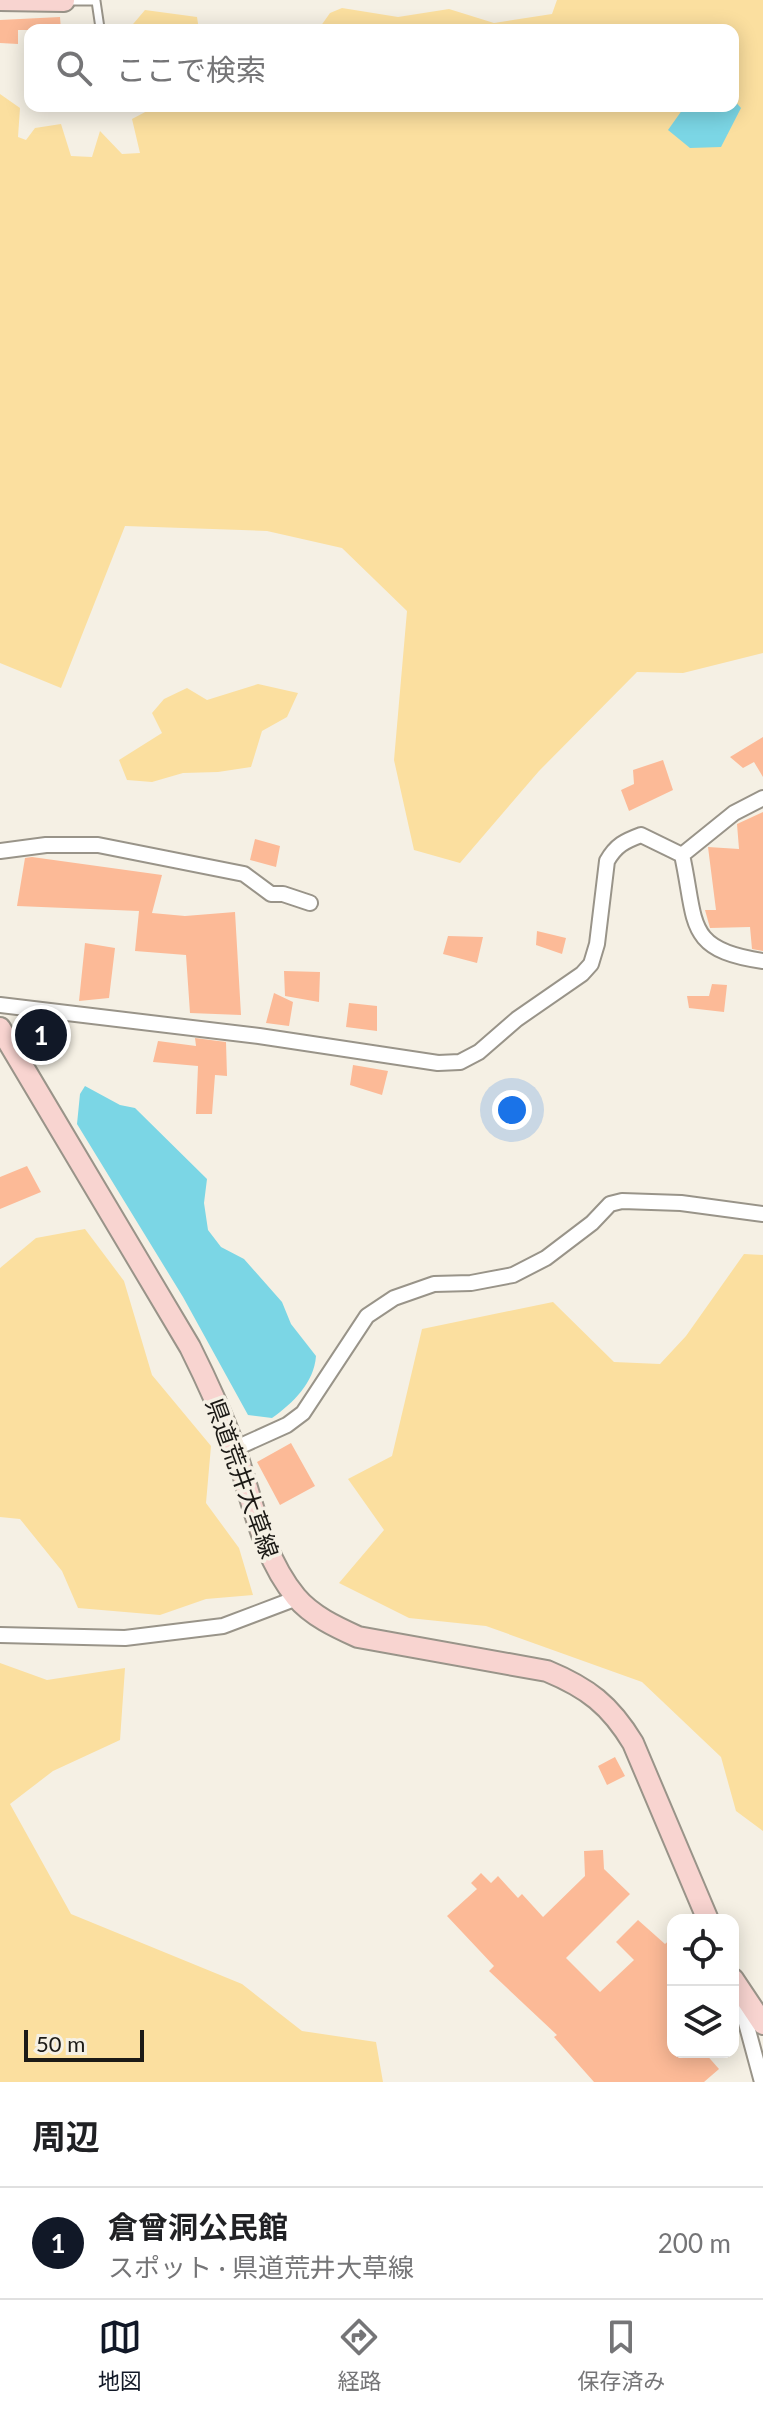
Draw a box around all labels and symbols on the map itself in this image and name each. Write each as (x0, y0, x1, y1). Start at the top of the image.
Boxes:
pin: 1 (15, 1005, 67, 1065)
your location (492, 1090, 532, 1130)
street label: 県道荒井大草線 (201, 1394, 285, 1562)
scale bar (24, 2026, 144, 2062)

